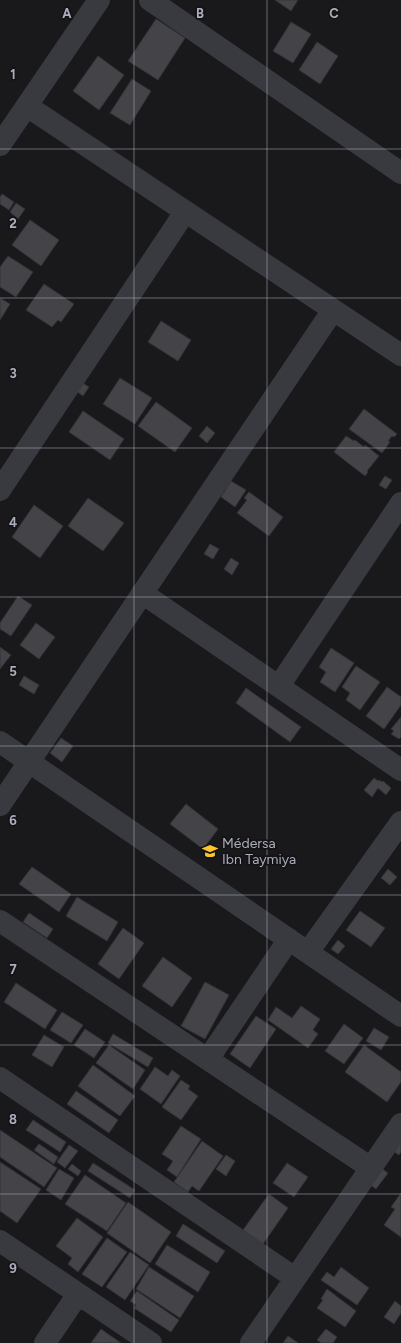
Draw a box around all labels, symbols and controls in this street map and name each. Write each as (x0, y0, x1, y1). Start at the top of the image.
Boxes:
text: A (62, 6, 72, 21)
text: B (196, 6, 204, 21)
text: C (329, 6, 339, 21)
text: 1 (10, 67, 16, 82)
text: 2 (9, 216, 17, 231)
text: 3 (9, 366, 17, 381)
text: 4 (9, 515, 17, 530)
text: 5 (9, 664, 17, 679)
text: 6 (9, 813, 17, 828)
place label: Médersa Ibn Taymiya (222, 835, 296, 868)
school or university icon: Médersa Ibn Taymiya (201, 842, 219, 860)
text: 7 (9, 962, 17, 977)
text: 8 (9, 1112, 17, 1127)
text: 9 (9, 1261, 17, 1276)

